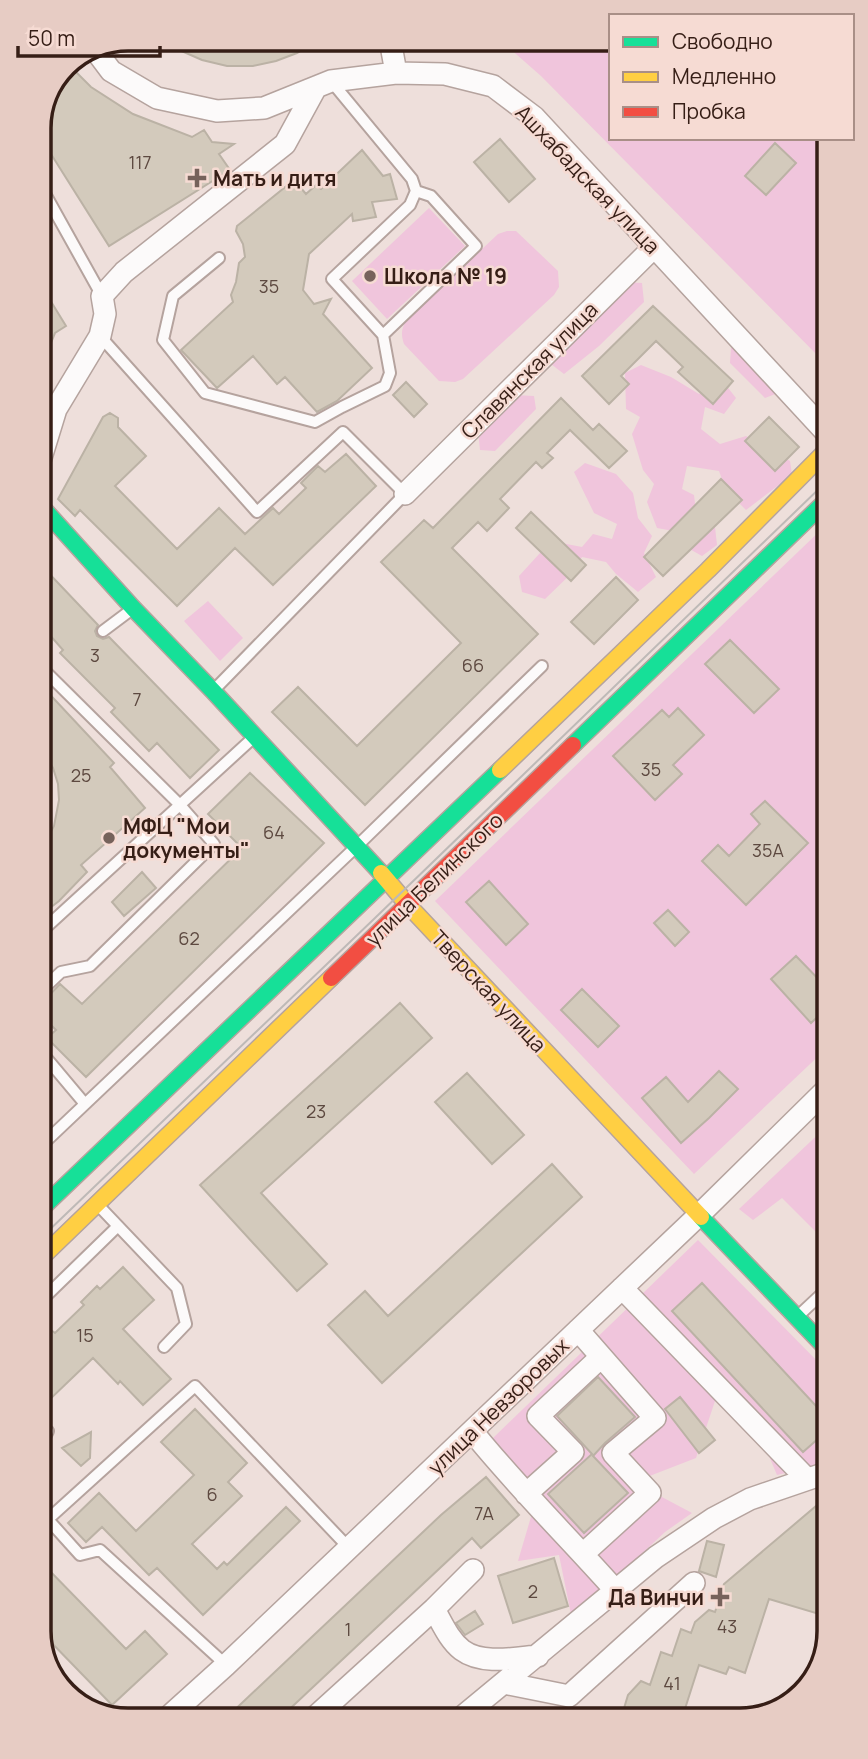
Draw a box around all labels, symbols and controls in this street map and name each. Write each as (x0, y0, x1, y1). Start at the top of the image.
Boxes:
scale bar (18, 14, 159, 58)
legend (609, 14, 854, 140)
text: 50 m (28, 24, 75, 52)
text: Свободно (672, 27, 773, 55)
text: Медленно (672, 62, 776, 90)
text: Пробка (672, 97, 746, 125)
street label: Ашхабадская улица (510, 98, 666, 260)
house number: 117 (128, 150, 152, 174)
place label: Мать и дитя (213, 164, 337, 192)
marker: Мать и дитя (187, 168, 207, 188)
place label: Школа № 19 (384, 262, 507, 290)
marker: Школа № 19 (362, 268, 378, 284)
house number: 35 (259, 274, 279, 298)
street label: Славянская улица (454, 295, 604, 445)
house number: 3 (90, 643, 100, 667)
house number: 66 (462, 653, 484, 677)
house number: 7 (132, 687, 142, 711)
house number: 35 (641, 757, 661, 781)
house number: 25 (71, 763, 91, 787)
street label: улица Белинского (359, 806, 509, 952)
place label: МФЦ "Мои документы" (123, 812, 250, 864)
house number: 64 (263, 820, 285, 844)
marker: МФЦ "Мои документы" (101, 830, 117, 846)
house number: 35А (752, 838, 784, 862)
street label: Тверская улица (425, 924, 553, 1058)
house number: 62 (178, 926, 200, 950)
house number: 23 (306, 1099, 326, 1123)
house number: 15 (76, 1323, 94, 1347)
street label: улица Невзоровых (421, 1331, 575, 1481)
house number: 6 (206, 1482, 218, 1506)
house number: 7А (474, 1501, 494, 1525)
house number: 2 (528, 1579, 538, 1603)
place label: Да Винчи (608, 1583, 704, 1611)
marker: Да Винчи (710, 1587, 730, 1607)
house number: 43 (717, 1614, 737, 1638)
house number: 1 (344, 1617, 352, 1641)
house number: 41 (663, 1671, 681, 1695)

